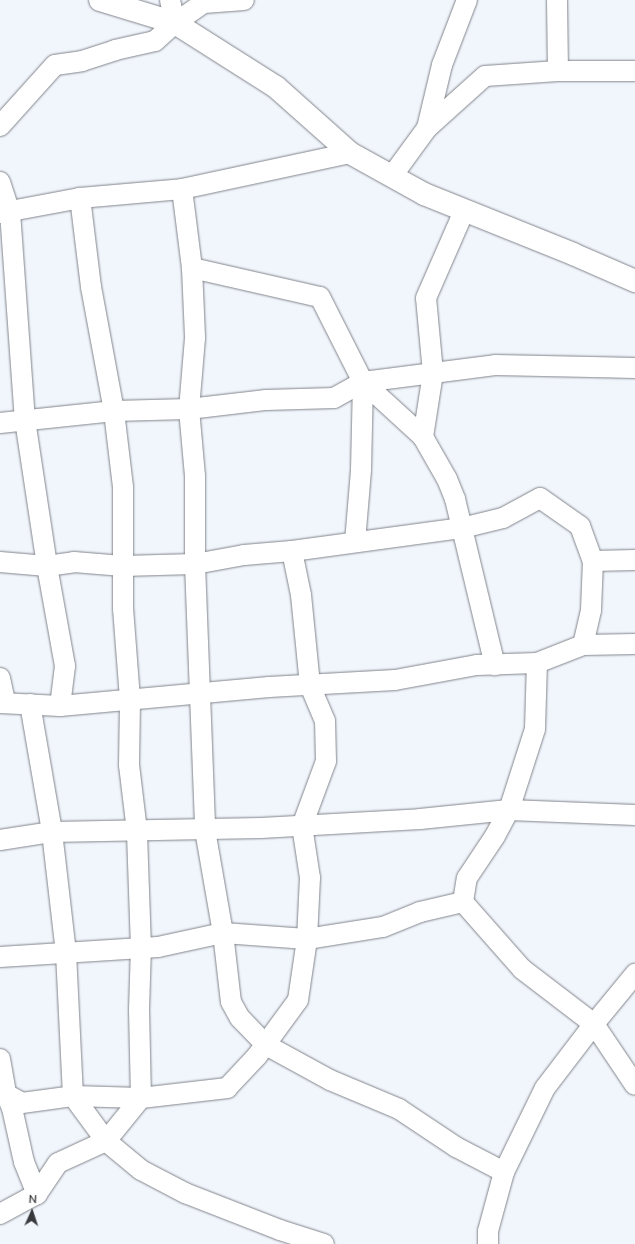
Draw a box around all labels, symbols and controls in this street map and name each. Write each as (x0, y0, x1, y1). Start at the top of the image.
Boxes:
north arrow (12, 1192, 52, 1232)
text: N (28, 1192, 37, 1207)

